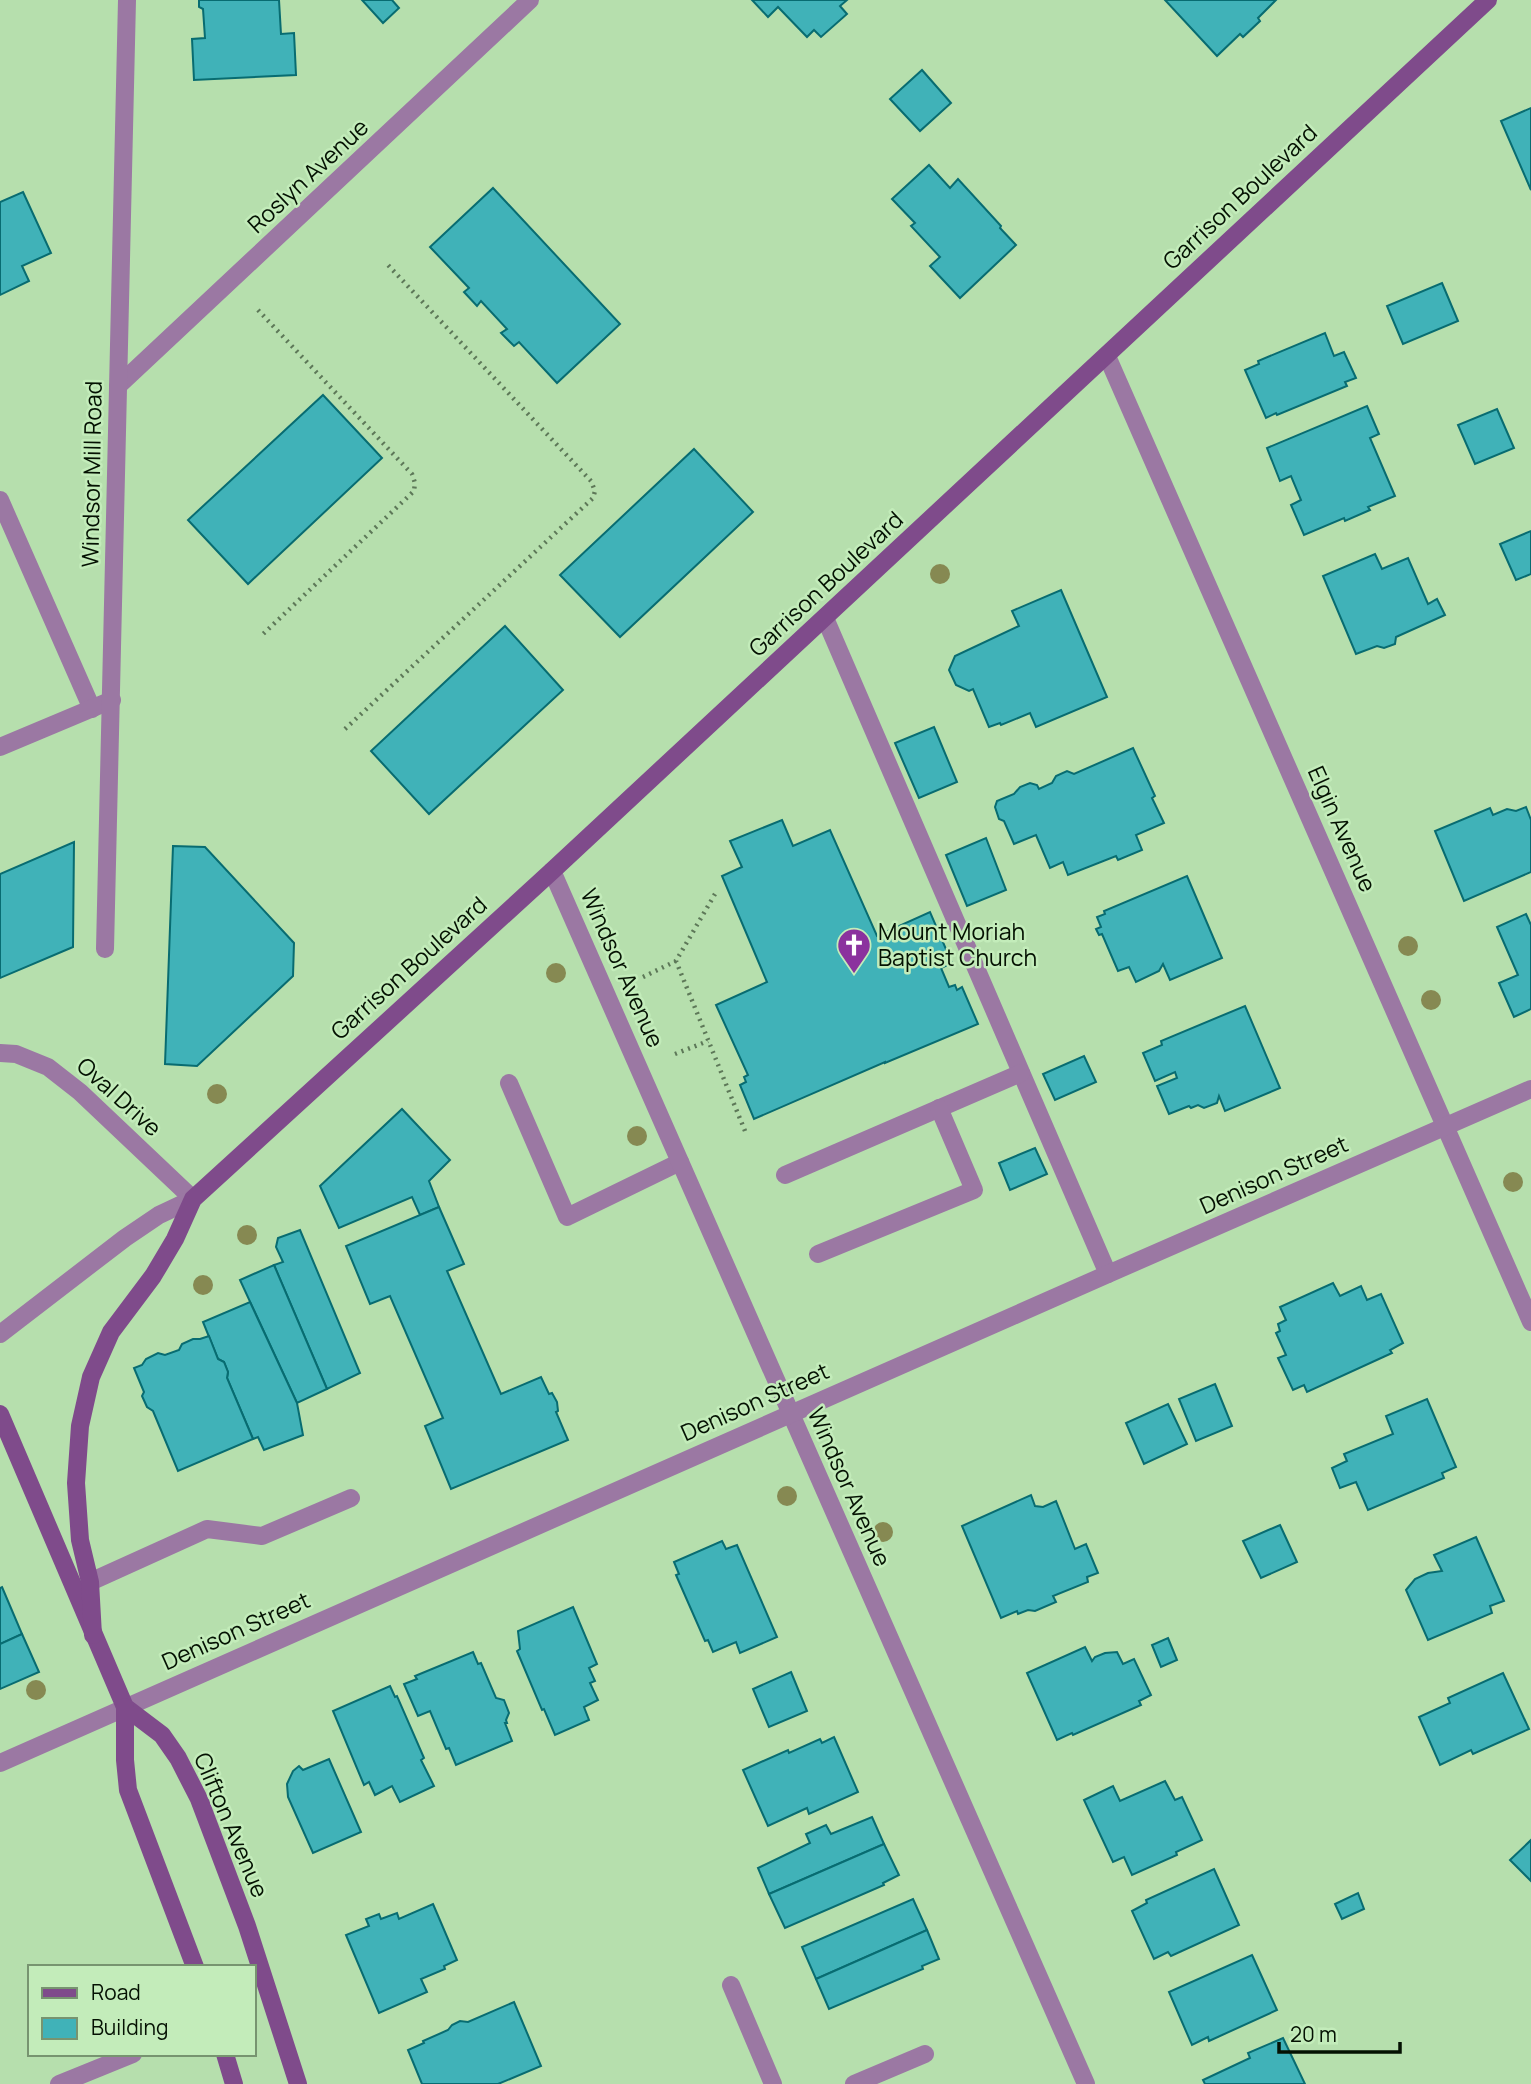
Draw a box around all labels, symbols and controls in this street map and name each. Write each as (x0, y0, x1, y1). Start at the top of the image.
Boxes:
street label: Roslyn Avenue (240, 111, 375, 240)
street label: Garrison Boulevard (1155, 116, 1323, 276)
street label: Windsor Mill Road (73, 380, 109, 568)
street label: Garrison Boulevard (741, 503, 909, 663)
street label: Elgin Avenue (1301, 761, 1385, 897)
street label: Windsor Avenue (574, 883, 672, 1052)
street label: Garrison Boulevard (323, 888, 493, 1046)
place label: Mount Moriah Baptist Church (878, 915, 1037, 973)
church icon: Mount Moriah Baptist Church (835, 926, 873, 975)
street label: Oval Drive (70, 1050, 169, 1143)
street label: Denison Street (1194, 1127, 1353, 1221)
street label: Denison Street (675, 1354, 834, 1448)
street label: Windsor Avenue (801, 1402, 899, 1571)
street label: Denison Street (156, 1583, 315, 1677)
street label: Clifton Avenue (187, 1747, 277, 1902)
legend (28, 1965, 256, 2056)
text: Road (91, 1978, 141, 2006)
scale bar (1279, 2010, 1400, 2054)
text: Building (91, 2013, 168, 2041)
text: 20 m (1290, 2020, 1337, 2048)

